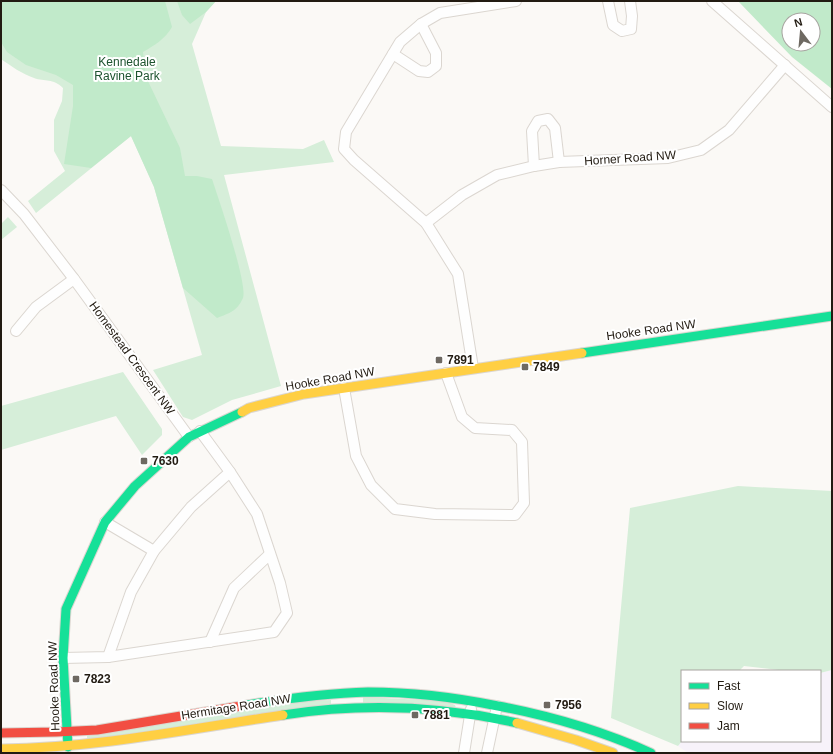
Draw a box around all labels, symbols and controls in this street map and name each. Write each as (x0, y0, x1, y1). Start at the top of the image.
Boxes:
north arrow (781, 12, 821, 52)
text: N (793, 16, 804, 29)
park label: Kennedale Ravine Park (94, 55, 161, 83)
street label: Horner Road NW (584, 148, 677, 168)
street label: Homestead Crescent NW (86, 299, 178, 418)
street label: Hooke Road NW (605, 317, 697, 343)
place label: 7891 (447, 353, 474, 367)
marker: 7891 (434, 355, 444, 365)
place label: 7849 (533, 360, 560, 374)
marker: 7849 (520, 362, 530, 372)
street label: Hooke Road NW (284, 364, 376, 394)
place label: 7630 (152, 454, 179, 468)
marker: 7630 (139, 456, 149, 466)
street label: Hooke Road NW (45, 640, 63, 731)
legend (681, 670, 821, 742)
place label: 7823 (84, 672, 111, 686)
marker: 7823 (71, 674, 81, 684)
text: Fast (717, 679, 741, 693)
street label: Hermitage Road NW (180, 691, 292, 723)
place label: 7956 (555, 698, 582, 712)
text: Slow (717, 699, 743, 713)
marker: 7956 (542, 700, 552, 710)
place label: 7881 (423, 708, 450, 722)
marker: 7881 (410, 710, 420, 720)
text: Jam (717, 719, 740, 733)

